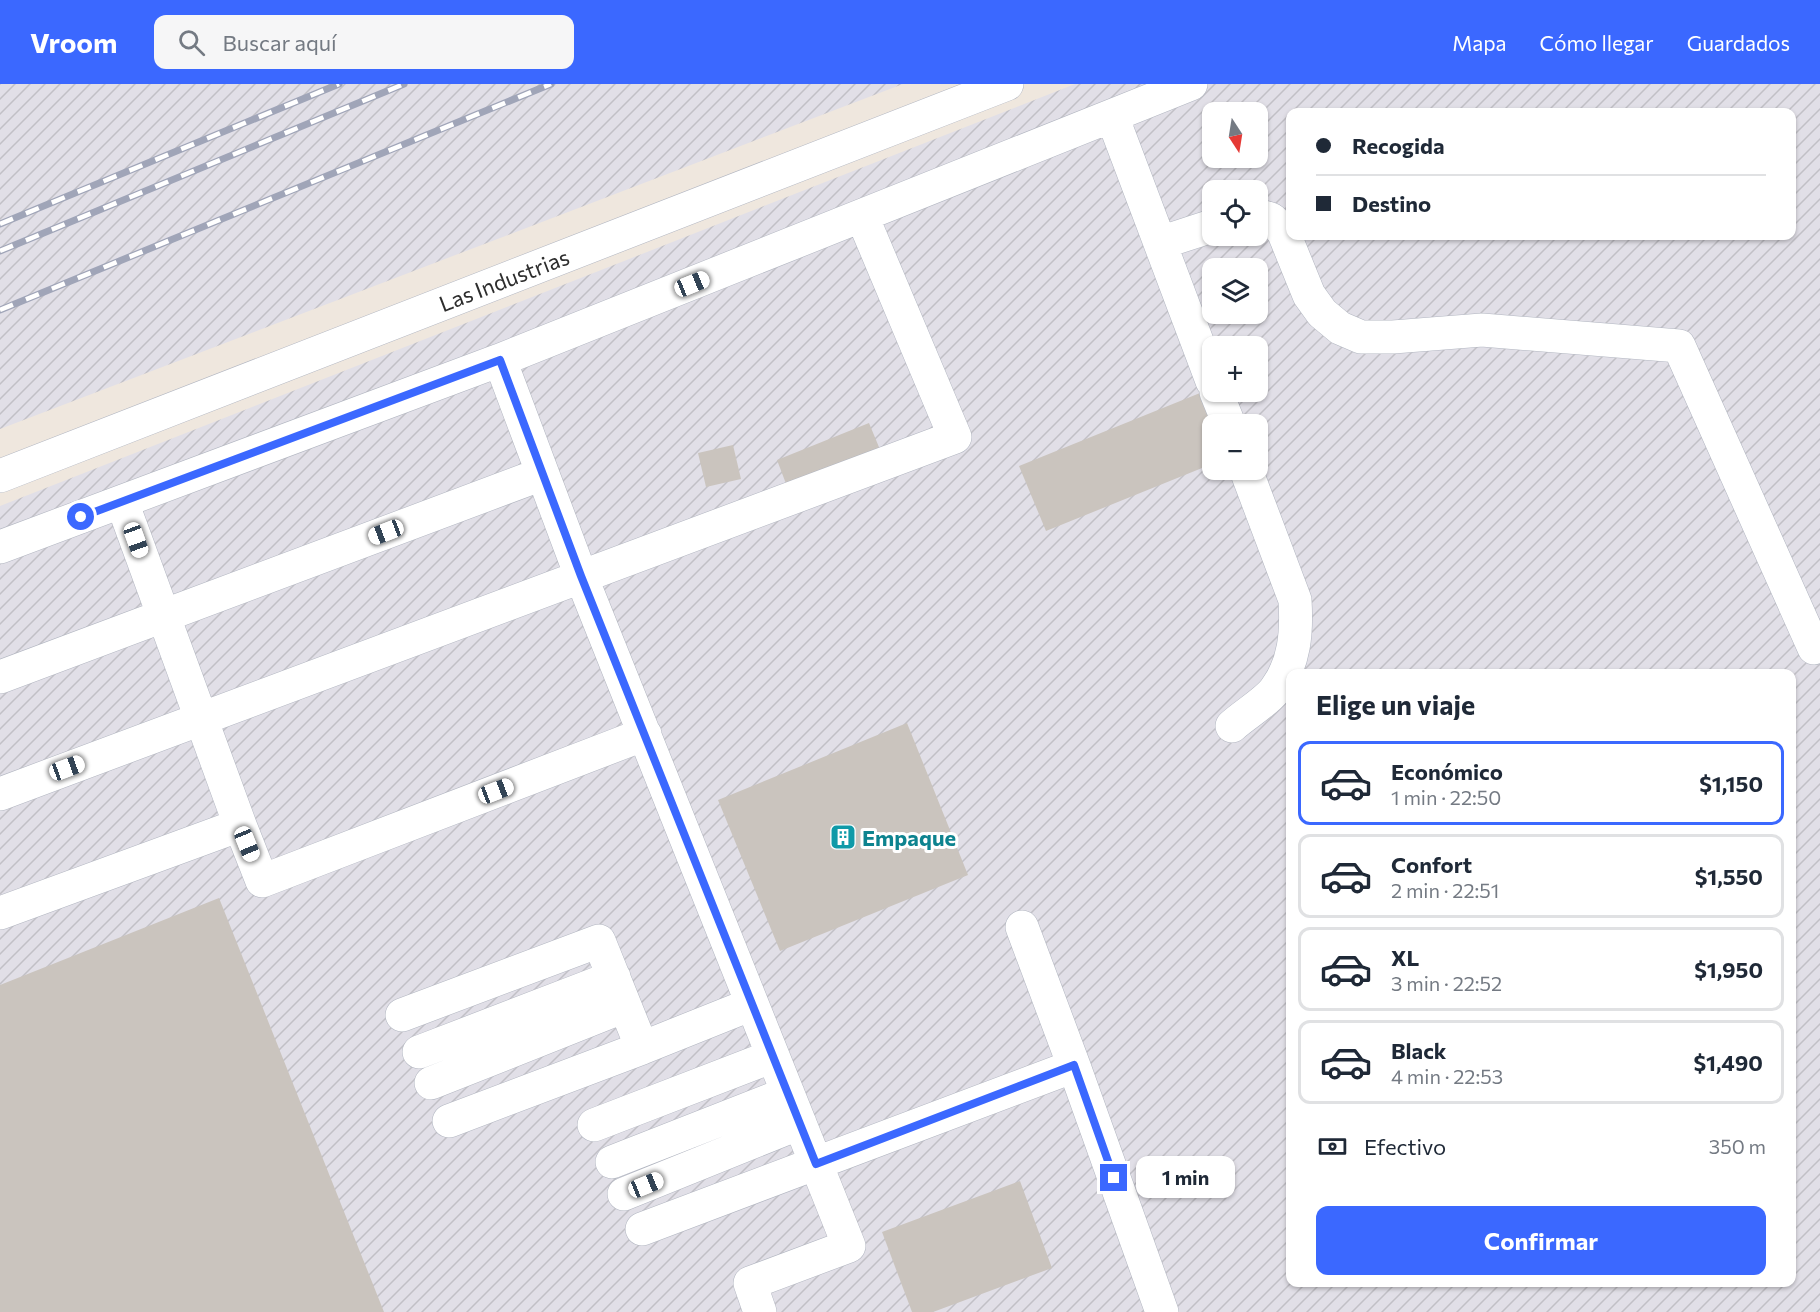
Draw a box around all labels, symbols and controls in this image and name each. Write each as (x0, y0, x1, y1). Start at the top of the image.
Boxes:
search box (154, 15, 574, 69)
text: Vroom (30, 25, 118, 59)
icon: search (175, 26, 208, 59)
text: Buscar aquí (223, 29, 337, 56)
text: Mapa (1452, 30, 1507, 55)
text: Cómo llegar (1540, 30, 1654, 55)
text: Guardados (1687, 30, 1790, 55)
north arrow (1202, 102, 1268, 168)
map controls (1202, 102, 1268, 480)
text: Recogida (1352, 132, 1444, 159)
button: locate (1202, 180, 1268, 246)
text: Destino (1352, 190, 1431, 217)
street label: Las Industrias (435, 243, 573, 317)
button: layers (1202, 258, 1268, 324)
car (672, 269, 712, 299)
button: + (1202, 336, 1268, 402)
button: − (1202, 414, 1268, 480)
route start (67, 503, 94, 530)
car (366, 517, 406, 547)
car (121, 520, 151, 560)
text: Elige un viaje (1316, 688, 1475, 721)
car (47, 753, 87, 783)
icon: car (1319, 756, 1373, 810)
text: Económico (1391, 758, 1503, 785)
text: $1,150 (1699, 770, 1763, 797)
car (476, 776, 516, 806)
text: 1 min · 22:50 (1391, 785, 1501, 809)
building icon: Empaque (828, 822, 858, 852)
car (232, 824, 262, 864)
place label: Empaque (862, 824, 956, 851)
icon: car (1319, 849, 1373, 903)
text: Confort (1391, 851, 1472, 878)
text: $1,550 (1695, 863, 1763, 890)
text: 2 min · 22:51 (1391, 878, 1499, 902)
icon: car (1319, 942, 1373, 996)
text: XL (1391, 944, 1419, 971)
text: $1,950 (1694, 956, 1763, 983)
text: 3 min · 22:52 (1391, 971, 1502, 995)
icon: car (1319, 1035, 1373, 1089)
text: Black (1391, 1037, 1446, 1064)
text: $1,490 (1693, 1049, 1763, 1076)
text: 4 min · 22:53 (1391, 1064, 1503, 1088)
icon: cash (1316, 1130, 1349, 1163)
text: Efectivo (1364, 1133, 1446, 1160)
text: 350 m (1709, 1134, 1766, 1158)
callout: 1 min (1135, 1157, 1234, 1199)
route end (1100, 1164, 1127, 1191)
text: 1 min (1162, 1165, 1209, 1189)
car (626, 1170, 666, 1200)
button: Confirmar (1316, 1206, 1766, 1275)

